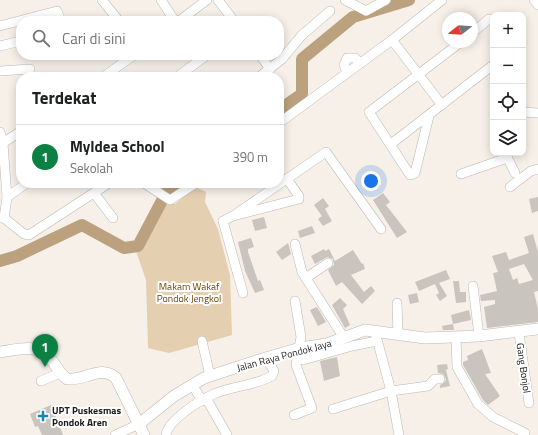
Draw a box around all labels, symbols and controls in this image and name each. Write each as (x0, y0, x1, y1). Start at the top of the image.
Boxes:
north arrow (442, 12, 478, 48)
map controls (490, 12, 526, 156)
button: + (490, 12, 526, 48)
search box (16, 16, 284, 60)
icon: search (30, 27, 52, 49)
text: Cari di sini (62, 27, 126, 50)
button: − (490, 48, 526, 84)
button: locate (490, 84, 526, 120)
text: Terdekat (32, 85, 96, 111)
button: layers (490, 120, 526, 156)
text: MyIdea School (70, 135, 165, 158)
text: 1 (41, 147, 49, 167)
text: 390 m (232, 147, 268, 167)
text: Sekolah (70, 158, 113, 178)
your location (361, 171, 381, 191)
park label: Makam Wakaf Pondok Jengkol (157, 279, 221, 306)
pin: 1 (32, 334, 58, 367)
street label: Jalan Raya Pondok Jaya (235, 336, 333, 375)
street label: Gang Bonjol (513, 342, 534, 394)
place label: UPT Puskesmas Pondok Aren (52, 403, 121, 430)
marker: UPT Puskesmas Pondok Aren (37, 410, 49, 422)

